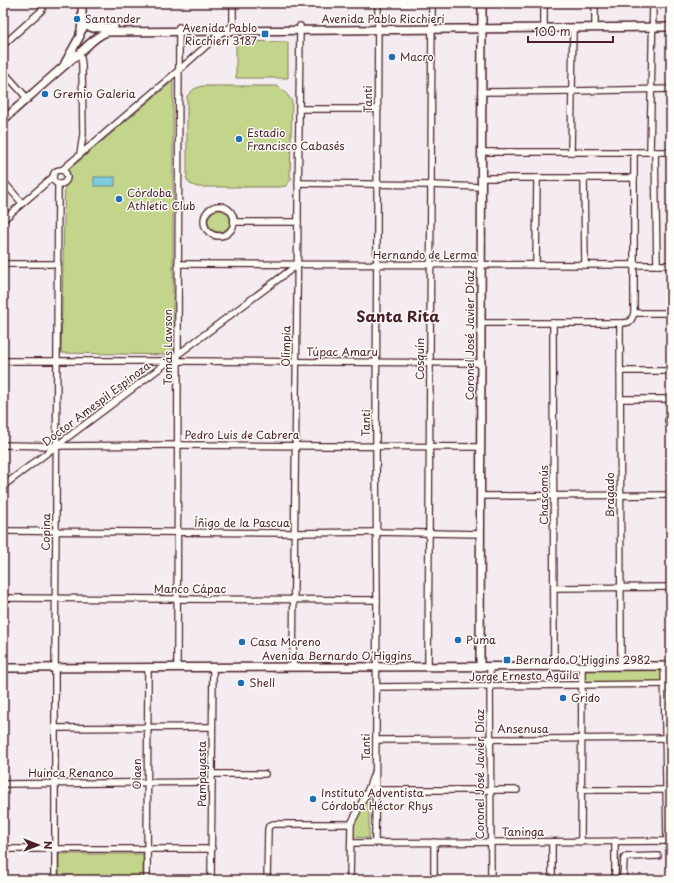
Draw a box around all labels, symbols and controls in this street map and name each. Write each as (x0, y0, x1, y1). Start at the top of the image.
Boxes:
place label: Santander (85, 10, 141, 27)
street label: Avenida Pablo Ricchieri (322, 10, 444, 27)
marker: Santander (72, 14, 82, 24)
scale bar (528, 18, 613, 44)
place label: Avenida Pablo Ricchieri 3187 (182, 19, 257, 49)
text: 100 m (534, 22, 571, 40)
marker: Avenida Pablo Ricchieri 3187 (260, 29, 270, 39)
place label: Macro (400, 48, 434, 65)
marker: Macro (387, 52, 397, 62)
place label: Gremio Galeria (53, 85, 136, 102)
street label: Tanti (359, 85, 376, 113)
marker: Gremio Galeria (40, 89, 50, 99)
place label: Estadio Francisco Cabasés (247, 124, 345, 154)
marker: Estadio Francisco Cabasés (234, 134, 244, 144)
place label: Córdoba Athletic Club (127, 184, 195, 214)
marker: Córdoba Athletic Club (114, 194, 124, 204)
street label: Hernando de Lerma (373, 246, 477, 263)
street label: Coronel José Javier Díaz (461, 270, 478, 400)
district label: Santa Rita (356, 304, 440, 327)
street label: Tomás Lawson (159, 309, 176, 385)
street label: Olimpia (277, 325, 294, 367)
street label: Cosquín (411, 338, 428, 380)
street label: Túpac Amaru (306, 343, 378, 360)
street label: Doctor Amespil Espinoza (38, 357, 154, 450)
street label: Tanti (357, 409, 374, 437)
street label: Pedro Luis de Cabrera (184, 426, 300, 443)
street label: Chascomús (535, 465, 552, 525)
street label: Bragado (601, 472, 618, 518)
street label: Copina (37, 513, 54, 551)
street label: Íñigo de la Pascua (194, 514, 290, 531)
street label: Manco Cápac (154, 580, 226, 597)
place label: Puma (466, 631, 496, 648)
place label: Casa Moreno (250, 633, 321, 650)
marker: Puma (453, 635, 463, 645)
marker: Casa Moreno (237, 637, 247, 647)
street label: Avenida Bernardo O'Higgins (262, 647, 412, 664)
place label: Bernardo O'Higgins 2982 (515, 651, 651, 668)
marker: Bernardo O'Higgins 2982 (502, 655, 512, 665)
street label: Jorge Ernesto Aguila (469, 666, 579, 685)
place label: Shell (249, 674, 275, 691)
marker: Shell (236, 678, 246, 688)
place label: Grido (571, 689, 600, 706)
marker: Grido (558, 693, 568, 703)
street label: Coronel José Javier Díaz (471, 709, 488, 839)
street label: Ansenusa (497, 720, 549, 737)
street label: Tanti (357, 733, 374, 761)
street label: Pampayasta (193, 741, 210, 807)
street label: Olaen (128, 758, 145, 790)
street label: Huinca Renanco (28, 764, 114, 781)
place label: Instituto Adventista Córdoba Héctor Rhys (321, 784, 433, 814)
marker: Instituto Adventista Córdoba Héctor Rhys (308, 794, 318, 804)
street label: Taninga (502, 823, 544, 840)
north arrow (18, 825, 58, 865)
text: N (40, 841, 57, 850)

